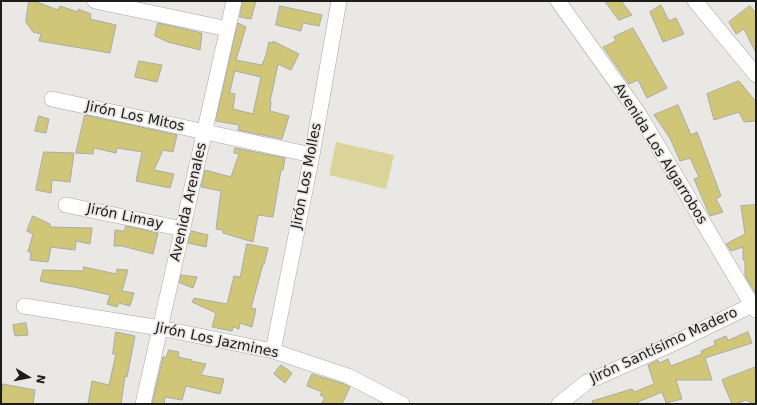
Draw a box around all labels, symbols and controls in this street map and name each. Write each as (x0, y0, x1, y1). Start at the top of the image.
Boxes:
street label: Avenida Los Algarrobos (610, 80, 710, 228)
street label: Jirón Los Mitos (84, 98, 186, 136)
street label: Jirón Los Molles (288, 122, 326, 230)
street label: Avenida Arenales (167, 141, 211, 263)
street label: Jirón Limay (85, 201, 165, 233)
street label: Jirón Santísimo Madero (587, 304, 741, 388)
street label: Jirón Los Jazmines (154, 320, 280, 362)
north arrow (8, 357, 48, 397)
text: N (33, 374, 48, 385)

